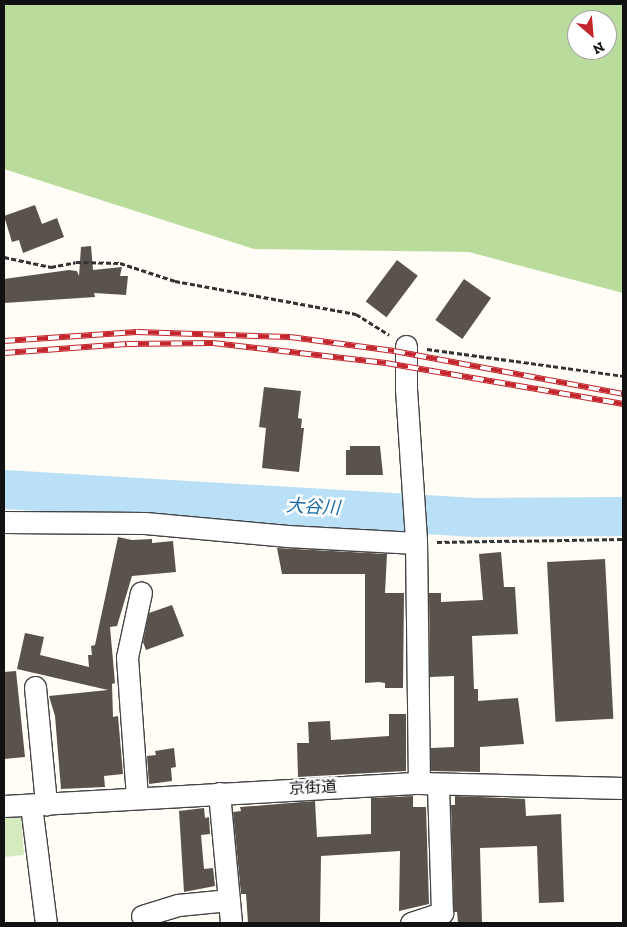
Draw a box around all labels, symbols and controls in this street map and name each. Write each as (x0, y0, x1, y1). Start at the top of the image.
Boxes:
north arrow (567, 10, 617, 60)
text: N (590, 38, 607, 58)
water label: 大谷川 (285, 495, 341, 519)
street label: 京街道 (289, 777, 337, 799)

